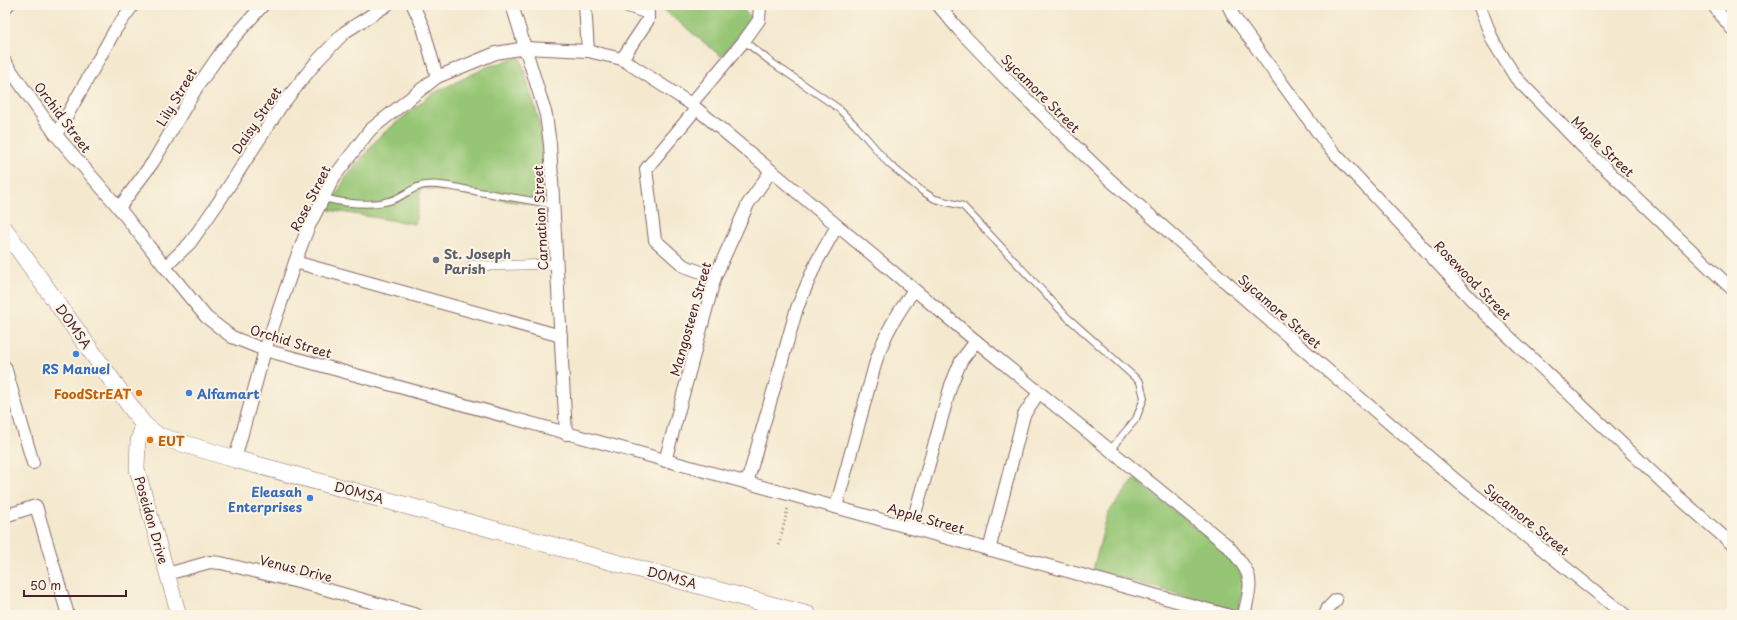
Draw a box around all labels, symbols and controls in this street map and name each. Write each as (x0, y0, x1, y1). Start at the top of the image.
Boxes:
street label: Sycamore Street (997, 49, 1085, 137)
street label: Lily Street (151, 64, 201, 130)
street label: Orchid Street (30, 78, 96, 156)
street label: Daisy Street (227, 83, 285, 157)
street label: Maple Street (1567, 111, 1639, 181)
street label: Rose Street (285, 162, 335, 234)
street label: Carnation Street (528, 165, 552, 271)
street label: Rosewood Street (1430, 236, 1516, 324)
place label: St. Joseph Parish (444, 244, 511, 278)
marker: St. Joseph Parish (431, 255, 441, 265)
street label: Mangosteen Street (665, 260, 715, 378)
street label: Sycamore Street (1234, 269, 1326, 353)
street label: DOMSA (52, 300, 97, 353)
street label: Orchid Street (248, 320, 334, 362)
marker: RS Manuel (71, 349, 81, 359)
place label: RS Manuel (42, 359, 110, 378)
place label: FoodStrEAT (54, 384, 131, 403)
place label: Alfamart (197, 384, 260, 403)
marker: FoodStrEAT (134, 388, 144, 398)
marker: Alfamart (184, 388, 194, 398)
place label: EUT (158, 431, 185, 450)
marker: EUT (145, 435, 155, 445)
street label: Poseidon Drive (130, 474, 174, 566)
street label: DOMSA (332, 476, 386, 508)
street label: Sycamore Street (1480, 479, 1574, 559)
place label: Eleasah Enterprises (228, 482, 302, 516)
marker: Eleasah Enterprises (305, 493, 315, 503)
street label: Apple Street (885, 498, 967, 538)
street label: Venus Drive (258, 550, 334, 586)
street label: DOMSA (645, 561, 699, 593)
scale bar (24, 572, 126, 598)
text: 50 m (30, 576, 61, 594)

